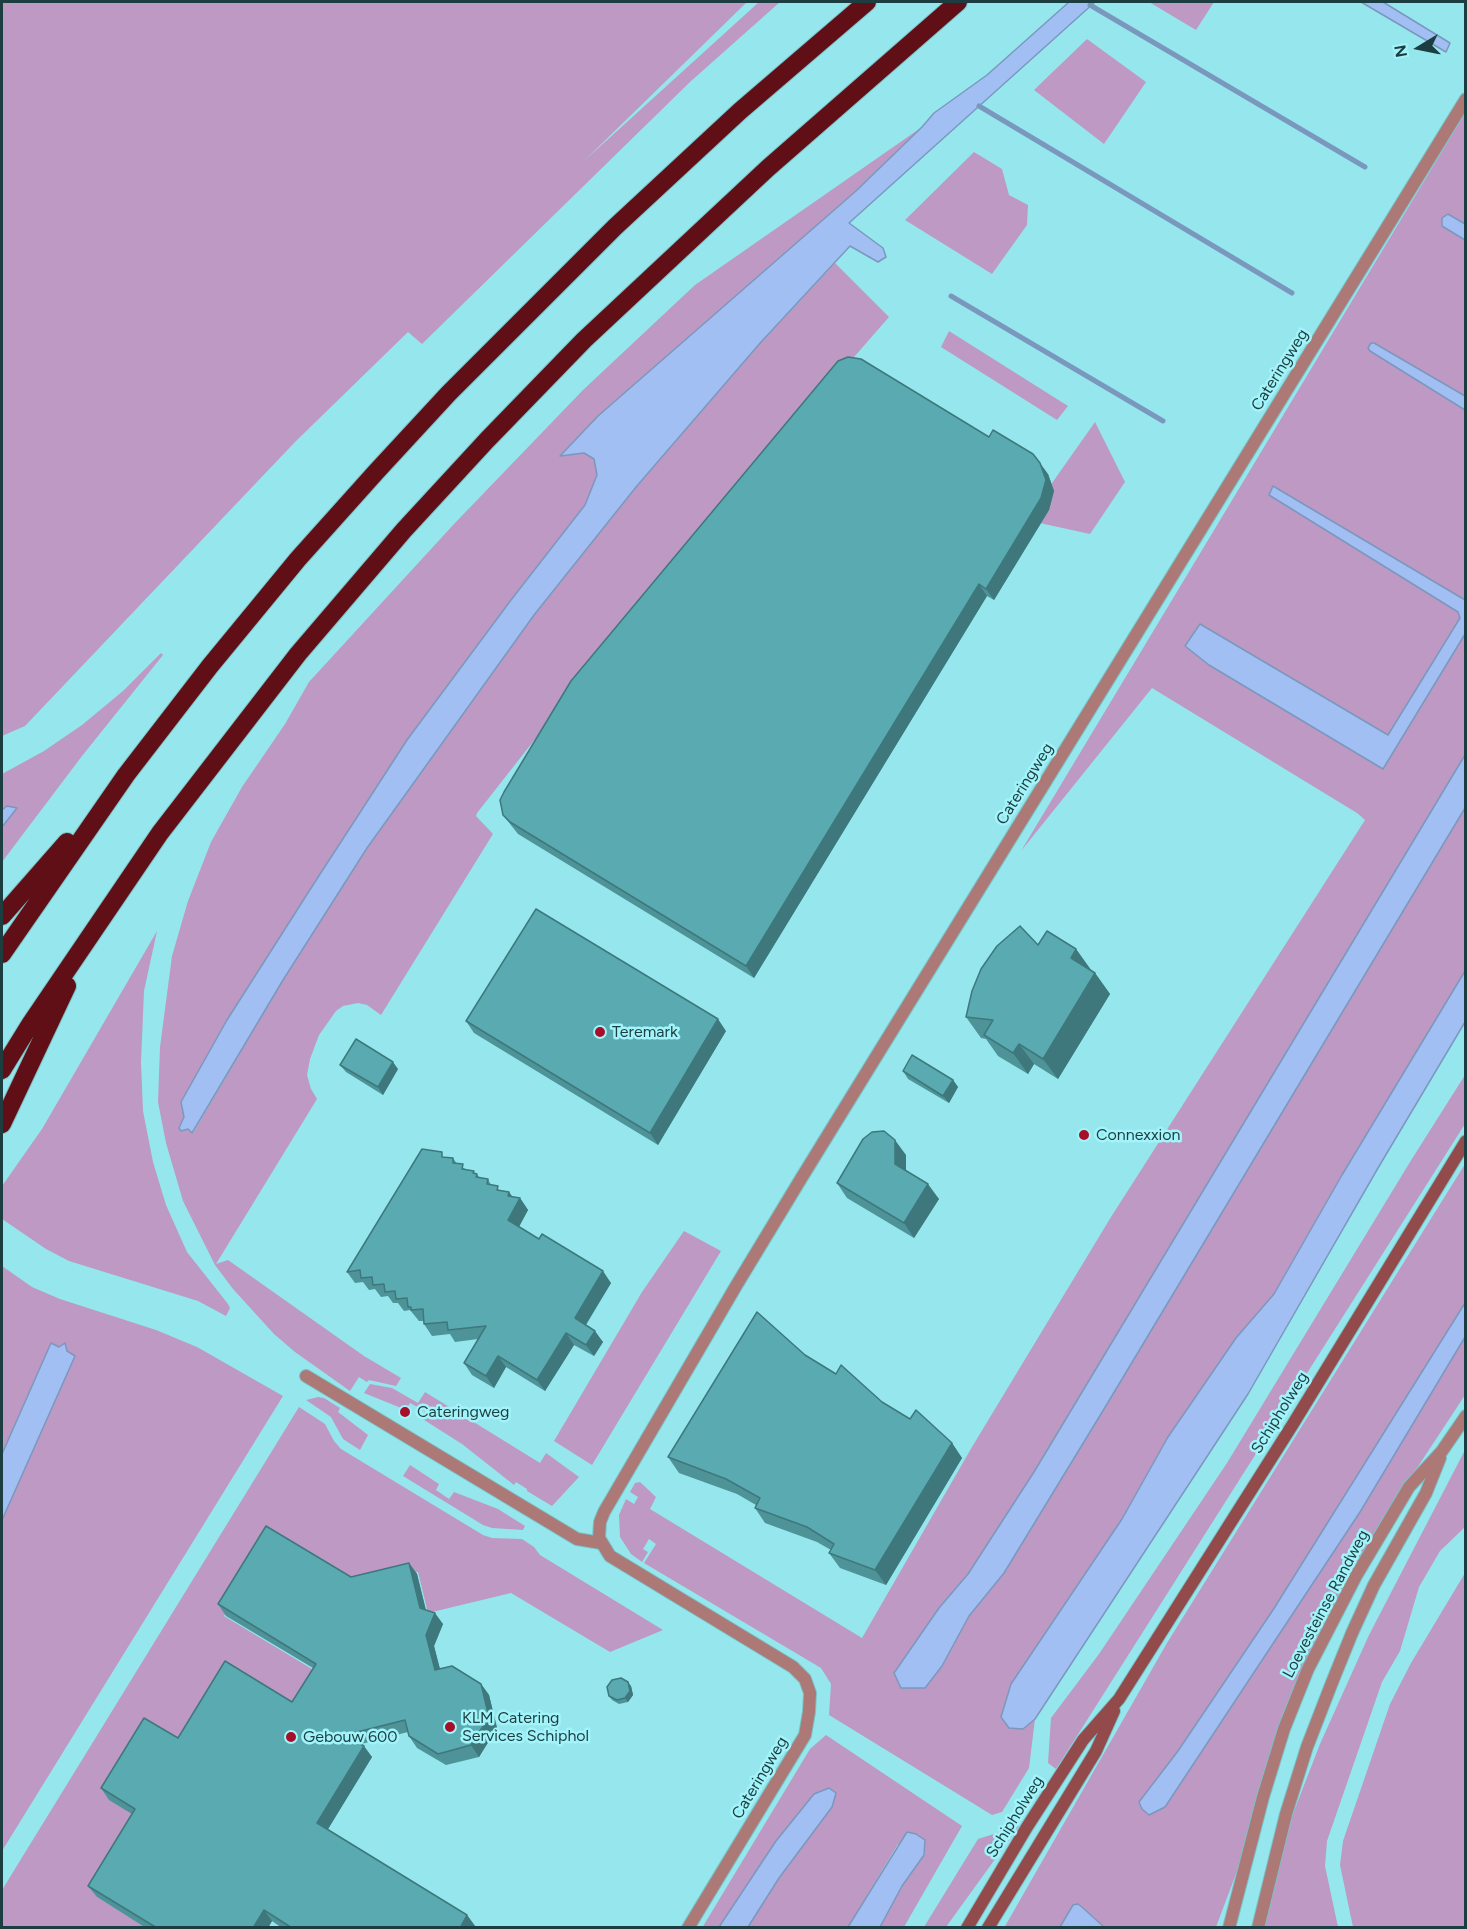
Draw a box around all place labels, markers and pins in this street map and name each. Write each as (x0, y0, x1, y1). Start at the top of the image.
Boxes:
place label: Teremark (612, 1022, 678, 1042)
marker: Teremark (593, 1025, 607, 1039)
place label: Connexxion (1096, 1125, 1180, 1145)
marker: Connexxion (1077, 1128, 1091, 1142)
place label: Cateringweg (417, 1402, 509, 1422)
marker: Cateringweg (398, 1405, 412, 1419)
place label: KLM Catering Services Schiphol (462, 1708, 589, 1746)
marker: KLM Catering Services Schiphol (443, 1720, 457, 1734)
place label: Gebouw 600 (303, 1727, 398, 1747)
marker: Gebouw 600 (284, 1730, 298, 1744)

